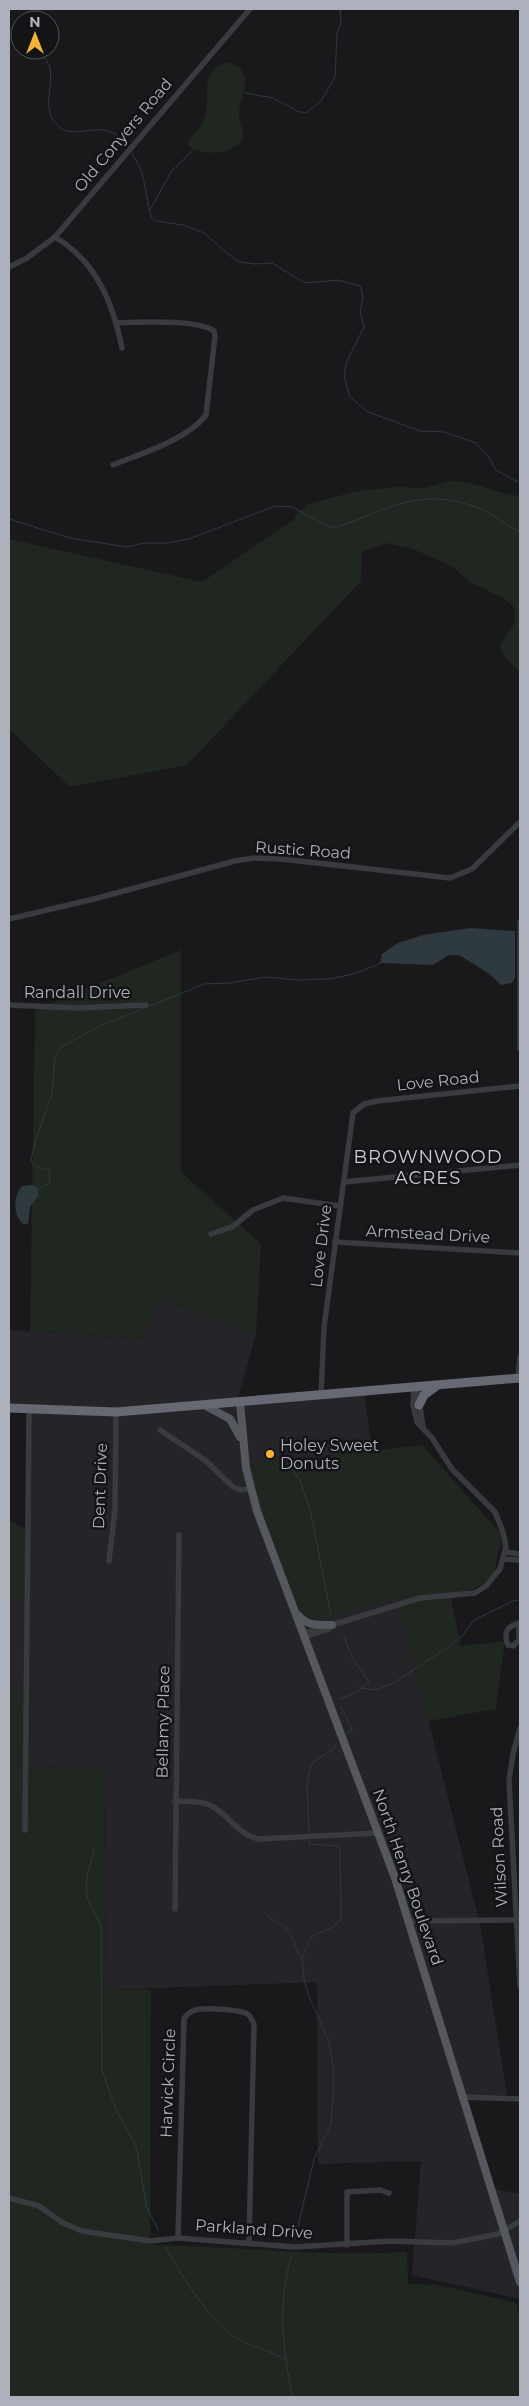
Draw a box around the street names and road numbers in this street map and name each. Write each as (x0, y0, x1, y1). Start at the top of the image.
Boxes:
street label: Old Conyers Road (70, 74, 176, 196)
street label: Rustic Road (254, 837, 352, 863)
street label: Randall Drive (24, 983, 130, 1002)
street label: Love Road (396, 1067, 480, 1095)
street label: Love Drive (306, 1204, 336, 1288)
street label: Armstead Drive (365, 1221, 491, 1247)
street label: Dent Drive (89, 1443, 111, 1529)
street label: Bellamy Place (153, 1665, 173, 1779)
street label: North Henry Boulevard (369, 1786, 447, 1968)
street label: Wilson Road (487, 1806, 511, 1908)
street label: Harvick Circle (157, 2028, 179, 2138)
street label: Parkland Drive (194, 2215, 314, 2243)

